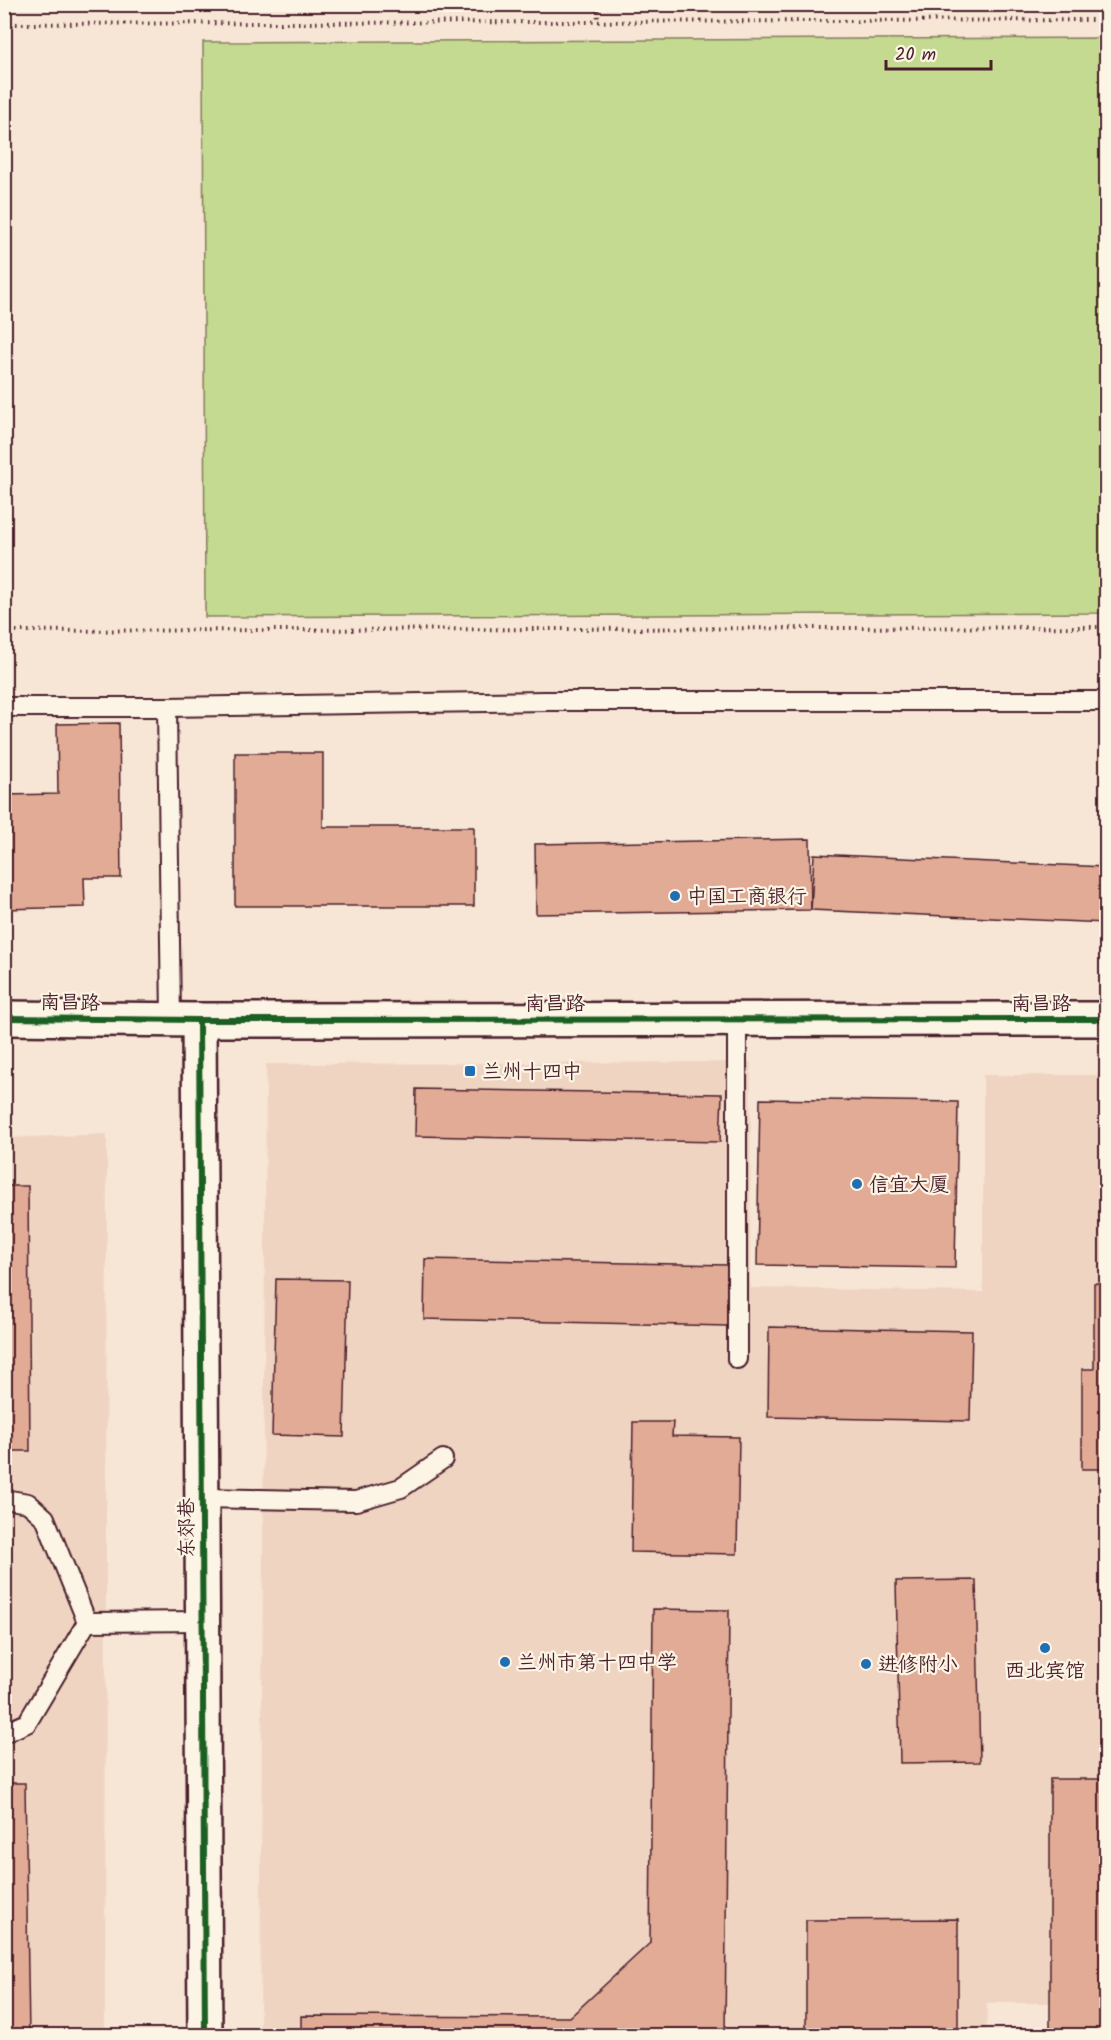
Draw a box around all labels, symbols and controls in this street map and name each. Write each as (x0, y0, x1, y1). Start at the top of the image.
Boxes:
scale bar (886, 33, 991, 71)
text: 20 m (895, 41, 936, 70)
place label: 中国工商银行 (687, 882, 807, 914)
marker: 中国工商银行 (668, 889, 682, 903)
street label: 南昌路 (40, 987, 101, 1021)
street label: 南昌路 (525, 989, 586, 1021)
street label: 南昌路 (1011, 989, 1072, 1021)
place label: 兰州十四中 (482, 1057, 582, 1089)
marker: 兰州十四中 (463, 1064, 477, 1078)
place label: 信宜大厦 (869, 1170, 949, 1202)
marker: 信宜大厦 (850, 1177, 864, 1191)
street label: 东郊巷 (172, 1497, 204, 1558)
marker: 西北宾馆 (1038, 1641, 1052, 1655)
place label: 兰州市第十四中学 (517, 1648, 677, 1680)
place label: 进修附小 (878, 1650, 958, 1682)
marker: 兰州市第十四中学 (498, 1655, 512, 1669)
place label: 西北宾馆 (1005, 1656, 1085, 1688)
marker: 进修附小 (859, 1657, 873, 1671)

